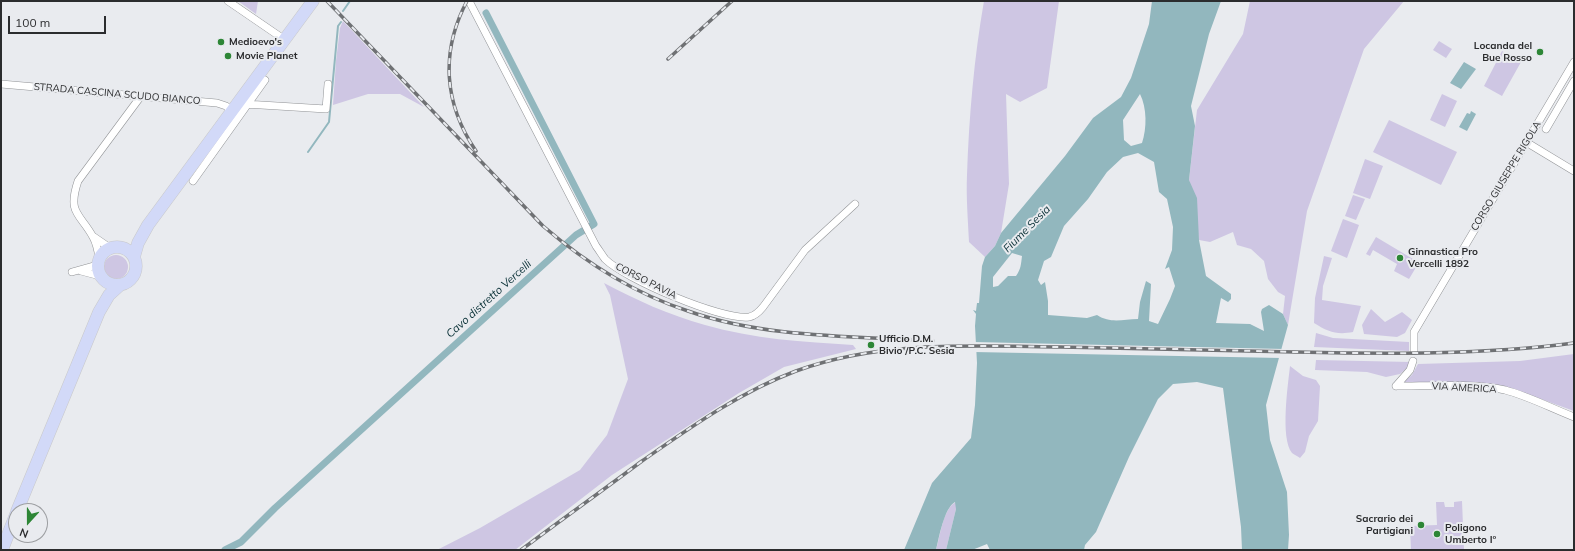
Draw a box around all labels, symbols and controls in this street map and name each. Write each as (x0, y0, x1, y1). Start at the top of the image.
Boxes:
scale bar (10, 8, 108, 34)
text: 100 m (15, 15, 50, 30)
place label: Medioevo's (229, 36, 282, 48)
marker: Medioevo's (216, 37, 226, 47)
place label: Locanda del Bue Rosso (1474, 40, 1532, 64)
marker: Locanda del Bue Rosso (1535, 47, 1545, 57)
place label: Movie Planet (236, 50, 298, 62)
marker: Movie Planet (223, 51, 233, 61)
street label: STRADA CASCINA SCUDO BIANCO (33, 81, 201, 107)
street label: CORSO GIUSEPPE RIGOLA (1468, 119, 1544, 233)
water label: Fiume Sesia (1001, 203, 1053, 255)
place label: Ginnastica Pro Vercelli 1892 (1408, 246, 1478, 270)
marker: Ginnastica Pro Vercelli 1892 (1395, 253, 1405, 263)
water label: Cavo distretto Vercelli (444, 257, 534, 341)
street label: CORSO PAVIA (613, 260, 679, 302)
place label: Ufficio D.M. Bivio /P.C. Sesia (879, 333, 955, 356)
marker: Ufficio D.M. Bivio /P.C. Sesia (866, 340, 876, 350)
street label: VIA AMERICA (1431, 380, 1497, 396)
north arrow (8, 503, 48, 543)
place label: Sacrario dei Partigiani (1356, 513, 1413, 536)
marker: Sacrario dei Partigiani (1416, 520, 1426, 530)
place label: Poligono Umberto I° (1445, 522, 1496, 546)
text: N (18, 525, 30, 541)
marker: Poligono Umberto I° (1432, 529, 1442, 539)

